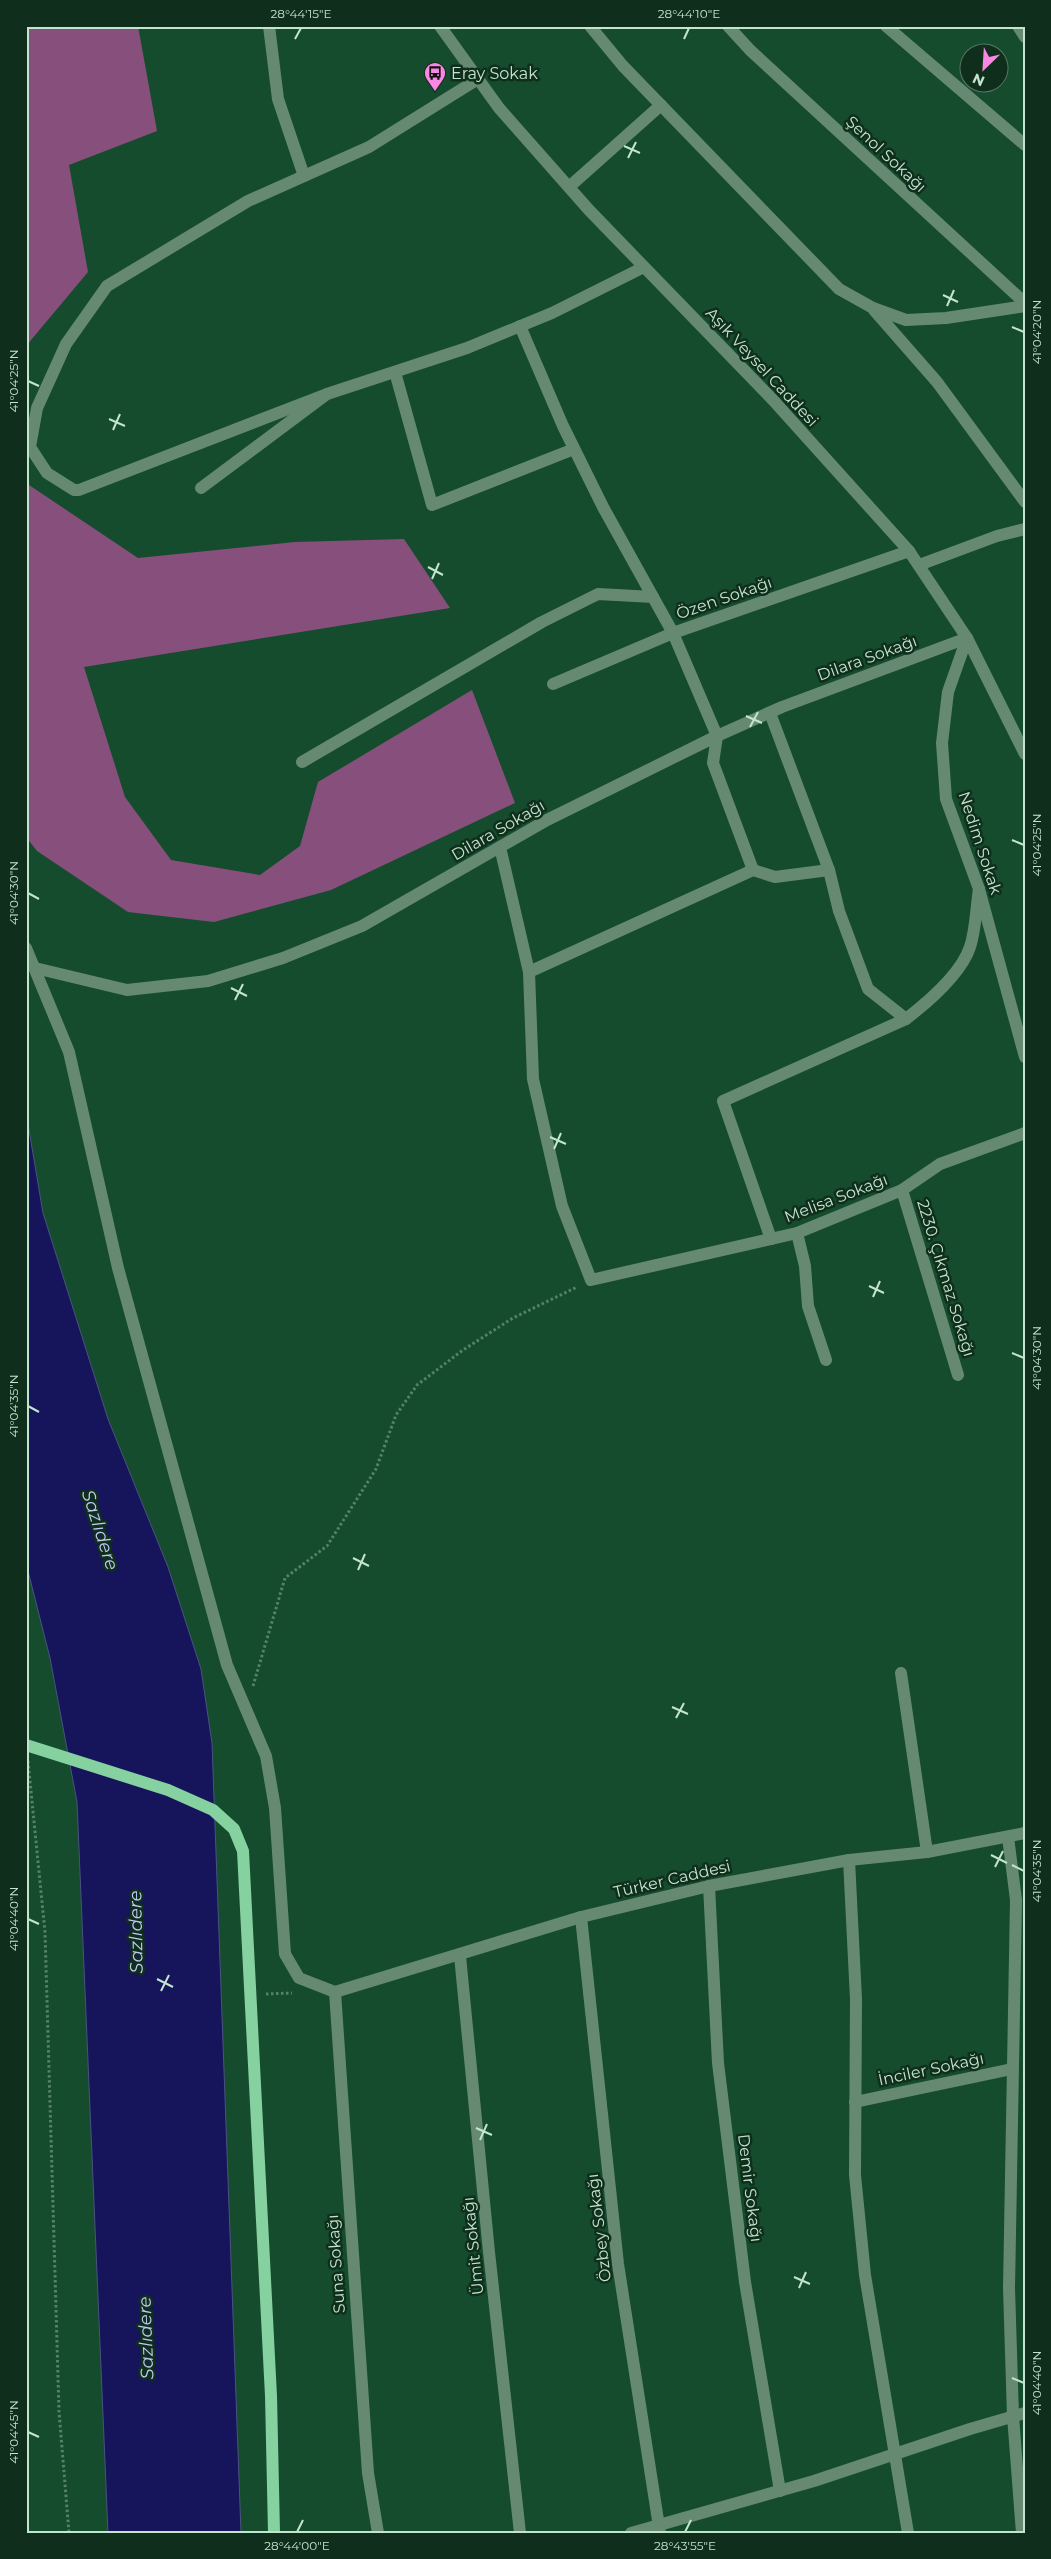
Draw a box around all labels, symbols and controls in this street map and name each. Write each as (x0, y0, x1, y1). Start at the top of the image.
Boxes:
text: 28°44'15"E (270, 6, 332, 21)
text: 28°44'10"E (658, 6, 720, 21)
north arrow (958, 42, 1008, 92)
bus stop icon: Eray Sokak (423, 61, 447, 92)
place label: Eray Sokak (451, 64, 538, 83)
text: N (970, 69, 987, 90)
street label: Şenol Sokağı (842, 112, 930, 196)
text: 41°04'20"N (1029, 300, 1044, 364)
street label: Aşık Veysel Caddesi (702, 304, 822, 430)
text: 41°04'25"N (6, 349, 21, 413)
street label: Özen Sokağı (673, 572, 774, 623)
street label: Dilara Sokağı (815, 631, 919, 685)
street label: Nedim Sokak (954, 789, 1006, 897)
street label: Dilara Sokağı (448, 796, 548, 864)
text: 41°04'25"N (1029, 813, 1044, 877)
text: 41°04'30"N (6, 861, 21, 925)
street label: Melisa Sokağı (782, 1170, 890, 1226)
street label: 2230. Çıkmaz Sokağı (913, 1197, 979, 1359)
text: 41°04'30"N (1029, 1326, 1044, 1390)
text: 41°04'35"N (6, 1375, 21, 1437)
water label: Sazlıdere (77, 1487, 123, 1573)
text: 41°04'35"N (1029, 1840, 1044, 1902)
street label: Türker Caddesi (612, 1856, 732, 1902)
text: 41°04'40"N (6, 1887, 21, 1951)
water label: Sazlıdere (124, 1890, 148, 1974)
street label: İnciler Sokağı (876, 2049, 986, 2089)
street label: Demir Sokağı (734, 2133, 766, 2243)
street label: Özbey Sokağı (582, 2173, 615, 2283)
street label: Ümit Sokağı (457, 2196, 488, 2296)
street label: Suna Sokağı (323, 2214, 349, 2314)
water label: Sazlıdere (134, 2296, 158, 2380)
text: 41°04'40"N (1029, 2351, 1044, 2415)
text: 41°04'45"N (6, 2400, 21, 2464)
text: 28°44'00"E (264, 2538, 330, 2553)
text: 28°43'55"E (654, 2538, 716, 2553)

